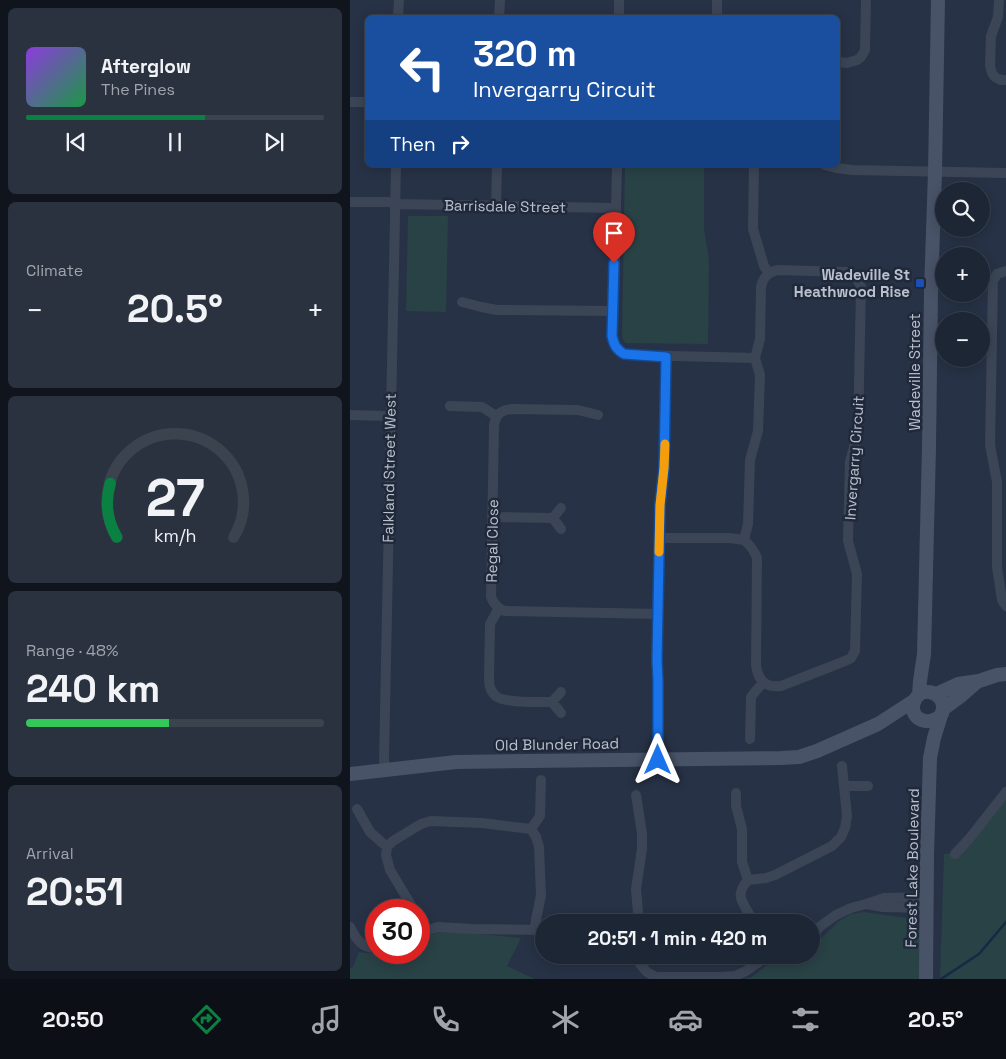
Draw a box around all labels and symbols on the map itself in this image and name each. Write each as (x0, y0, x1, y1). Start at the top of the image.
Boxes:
street label: Barrisdale Street (444, 195, 566, 217)
pin (593, 212, 635, 263)
place label: Wadeville St Heathwood Rise (794, 265, 910, 301)
marker: Wadeville St Heathwood Rise (914, 277, 926, 289)
street label: Wadeville Street (905, 313, 924, 431)
street label: Falkland Street West (378, 393, 400, 543)
street label: Invergarry Circuit (840, 395, 868, 521)
street label: Regal Close (482, 499, 502, 583)
street label: Old Blunder Road (495, 733, 619, 755)
position arrow (631, 733, 683, 785)
street label: Forest Lake Boulevard (901, 788, 923, 948)
speed limit sign: 30 (365, 899, 430, 964)

